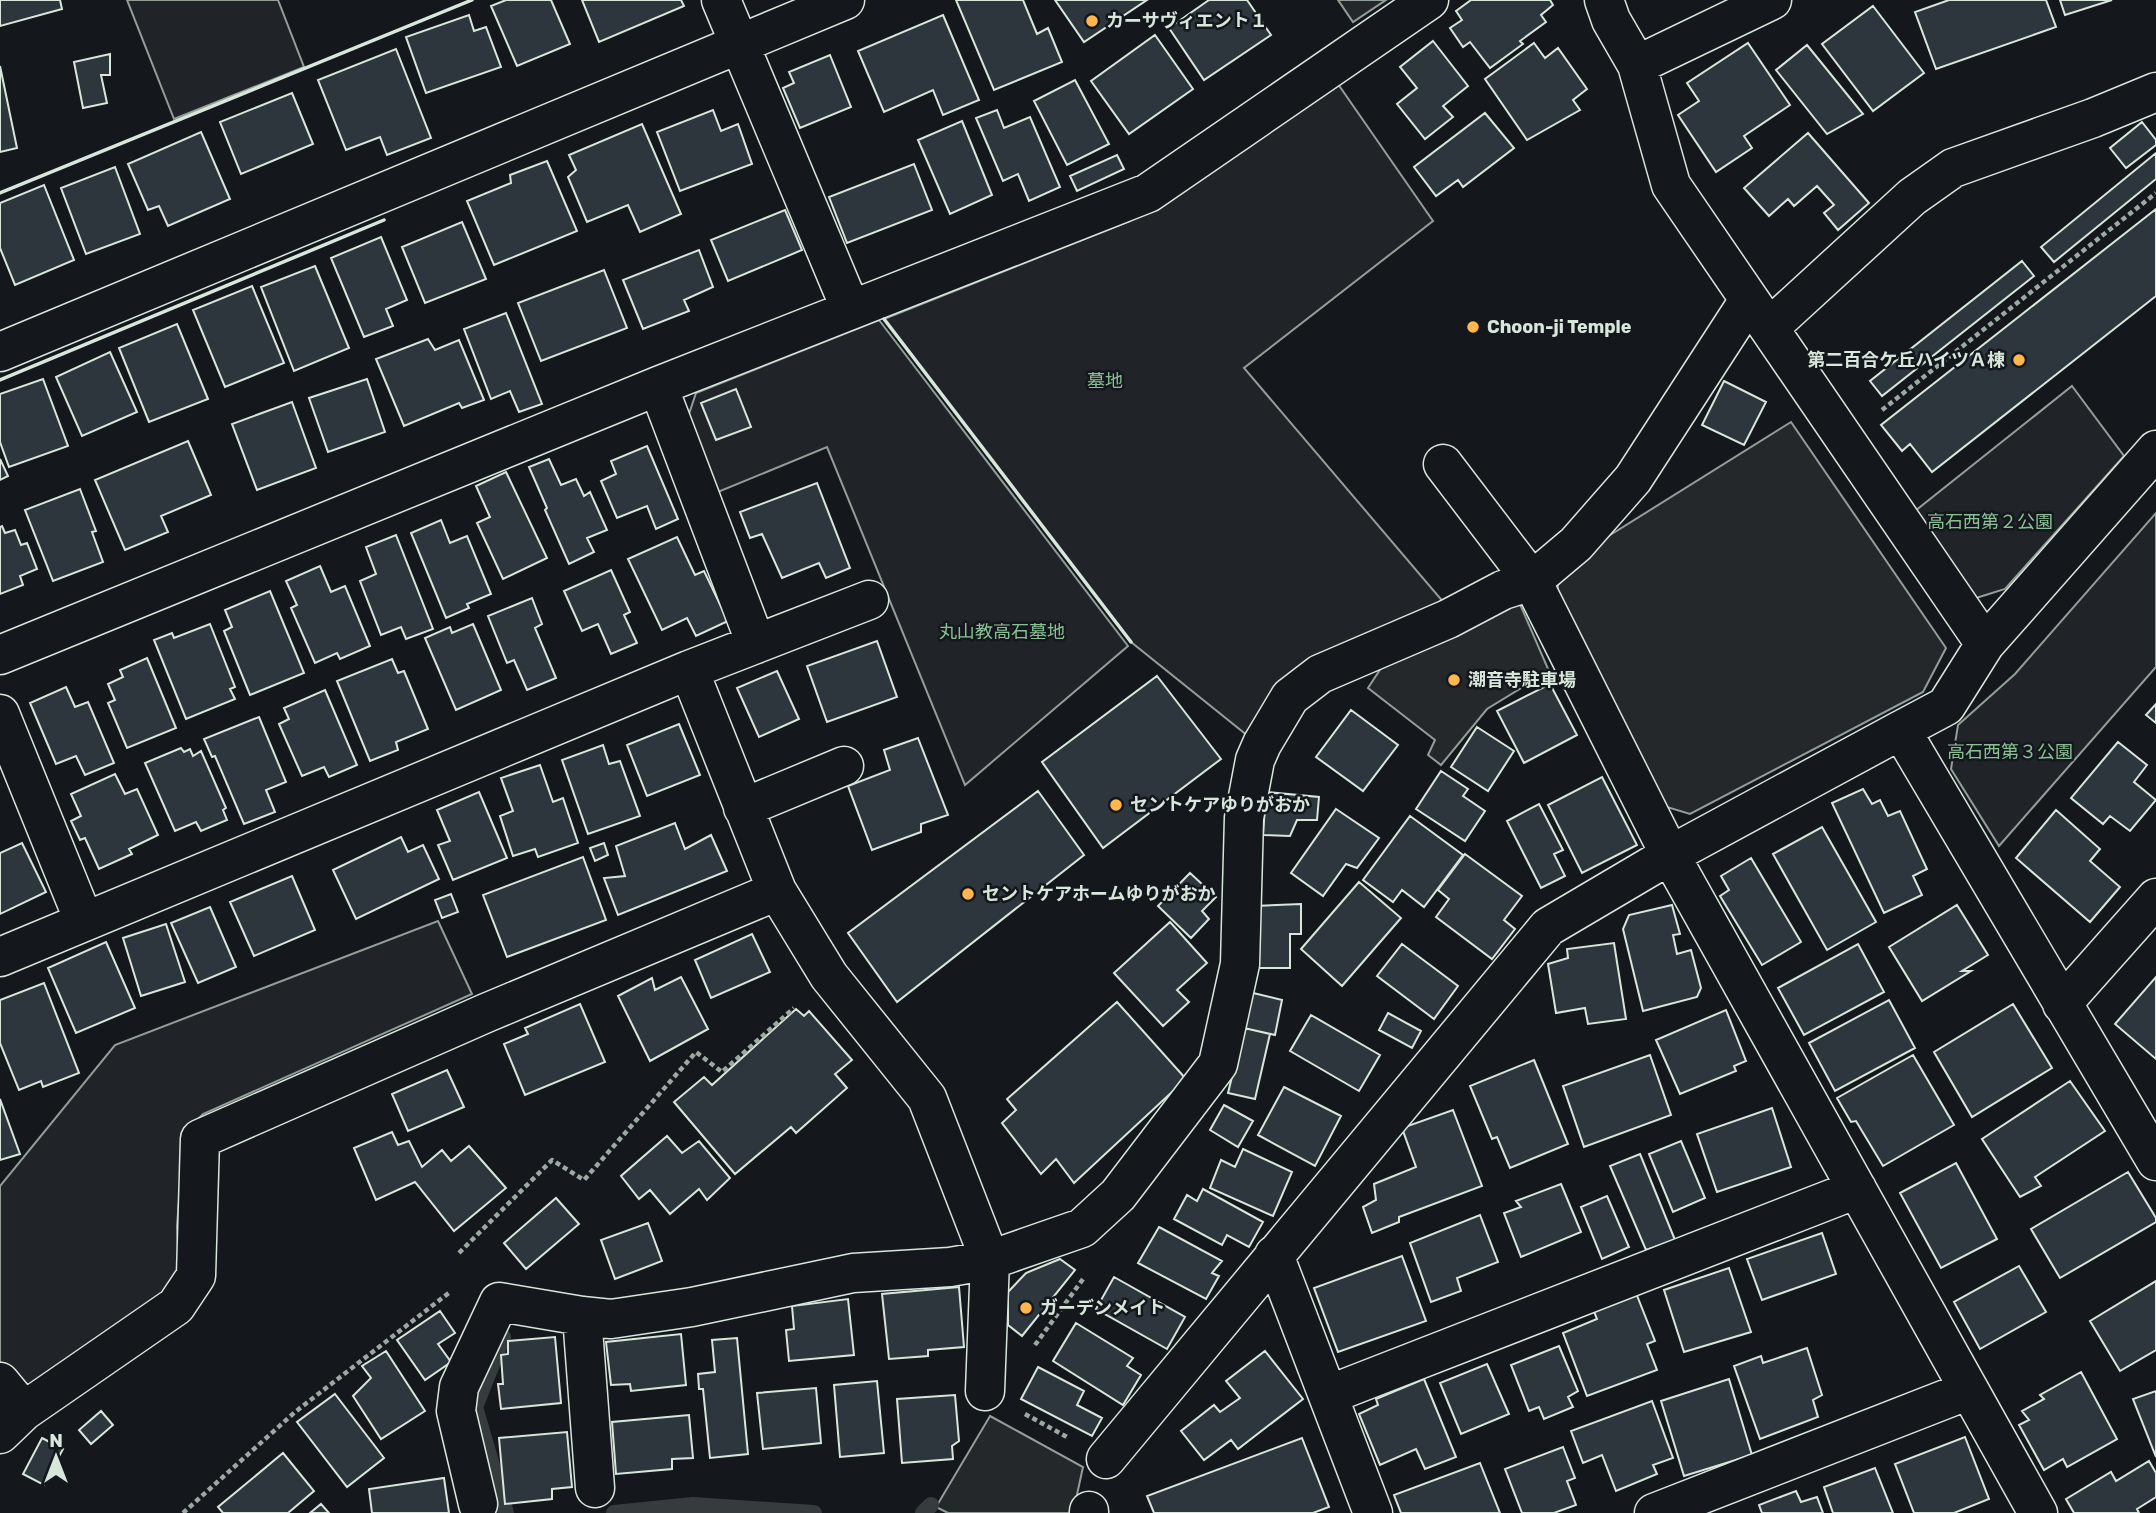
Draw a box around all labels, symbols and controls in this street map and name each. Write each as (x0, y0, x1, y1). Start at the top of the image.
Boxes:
place label: カーサヴィエント１ (1106, 10, 1268, 32)
marker: カーサヴィエント１ (1084, 13, 1100, 29)
place label: Choon-ji Temple (1487, 316, 1632, 338)
marker: Choon-ji Temple (1465, 319, 1481, 335)
place label: 第二百合ケ丘ハイツＡ棟 (1807, 349, 2005, 371)
marker: 第二百合ケ丘ハイツＡ棟 (2011, 352, 2027, 368)
park label: 墓地 (1087, 370, 1123, 392)
park label: 高石西第２公園 (1927, 511, 2053, 533)
park label: 丸山教高石墓地 (939, 621, 1065, 643)
place label: 潮音寺駐車場 (1468, 669, 1576, 691)
marker: 潮音寺駐車場 (1446, 672, 1462, 688)
park label: 高石西第３公園 (1947, 741, 2073, 763)
place label: セントケアゆりがおか (1130, 794, 1310, 816)
marker: セントケアゆりがおか (1108, 797, 1124, 813)
place label: セントケアホームゆりがおか (982, 883, 1215, 905)
marker: セントケアホームゆりがおか (960, 886, 976, 902)
place label: ガーデンメイト (1040, 1297, 1165, 1319)
marker: ガーデンメイト (1018, 1300, 1034, 1316)
north arrow (21, 1422, 91, 1492)
text: N (49, 1429, 63, 1452)

